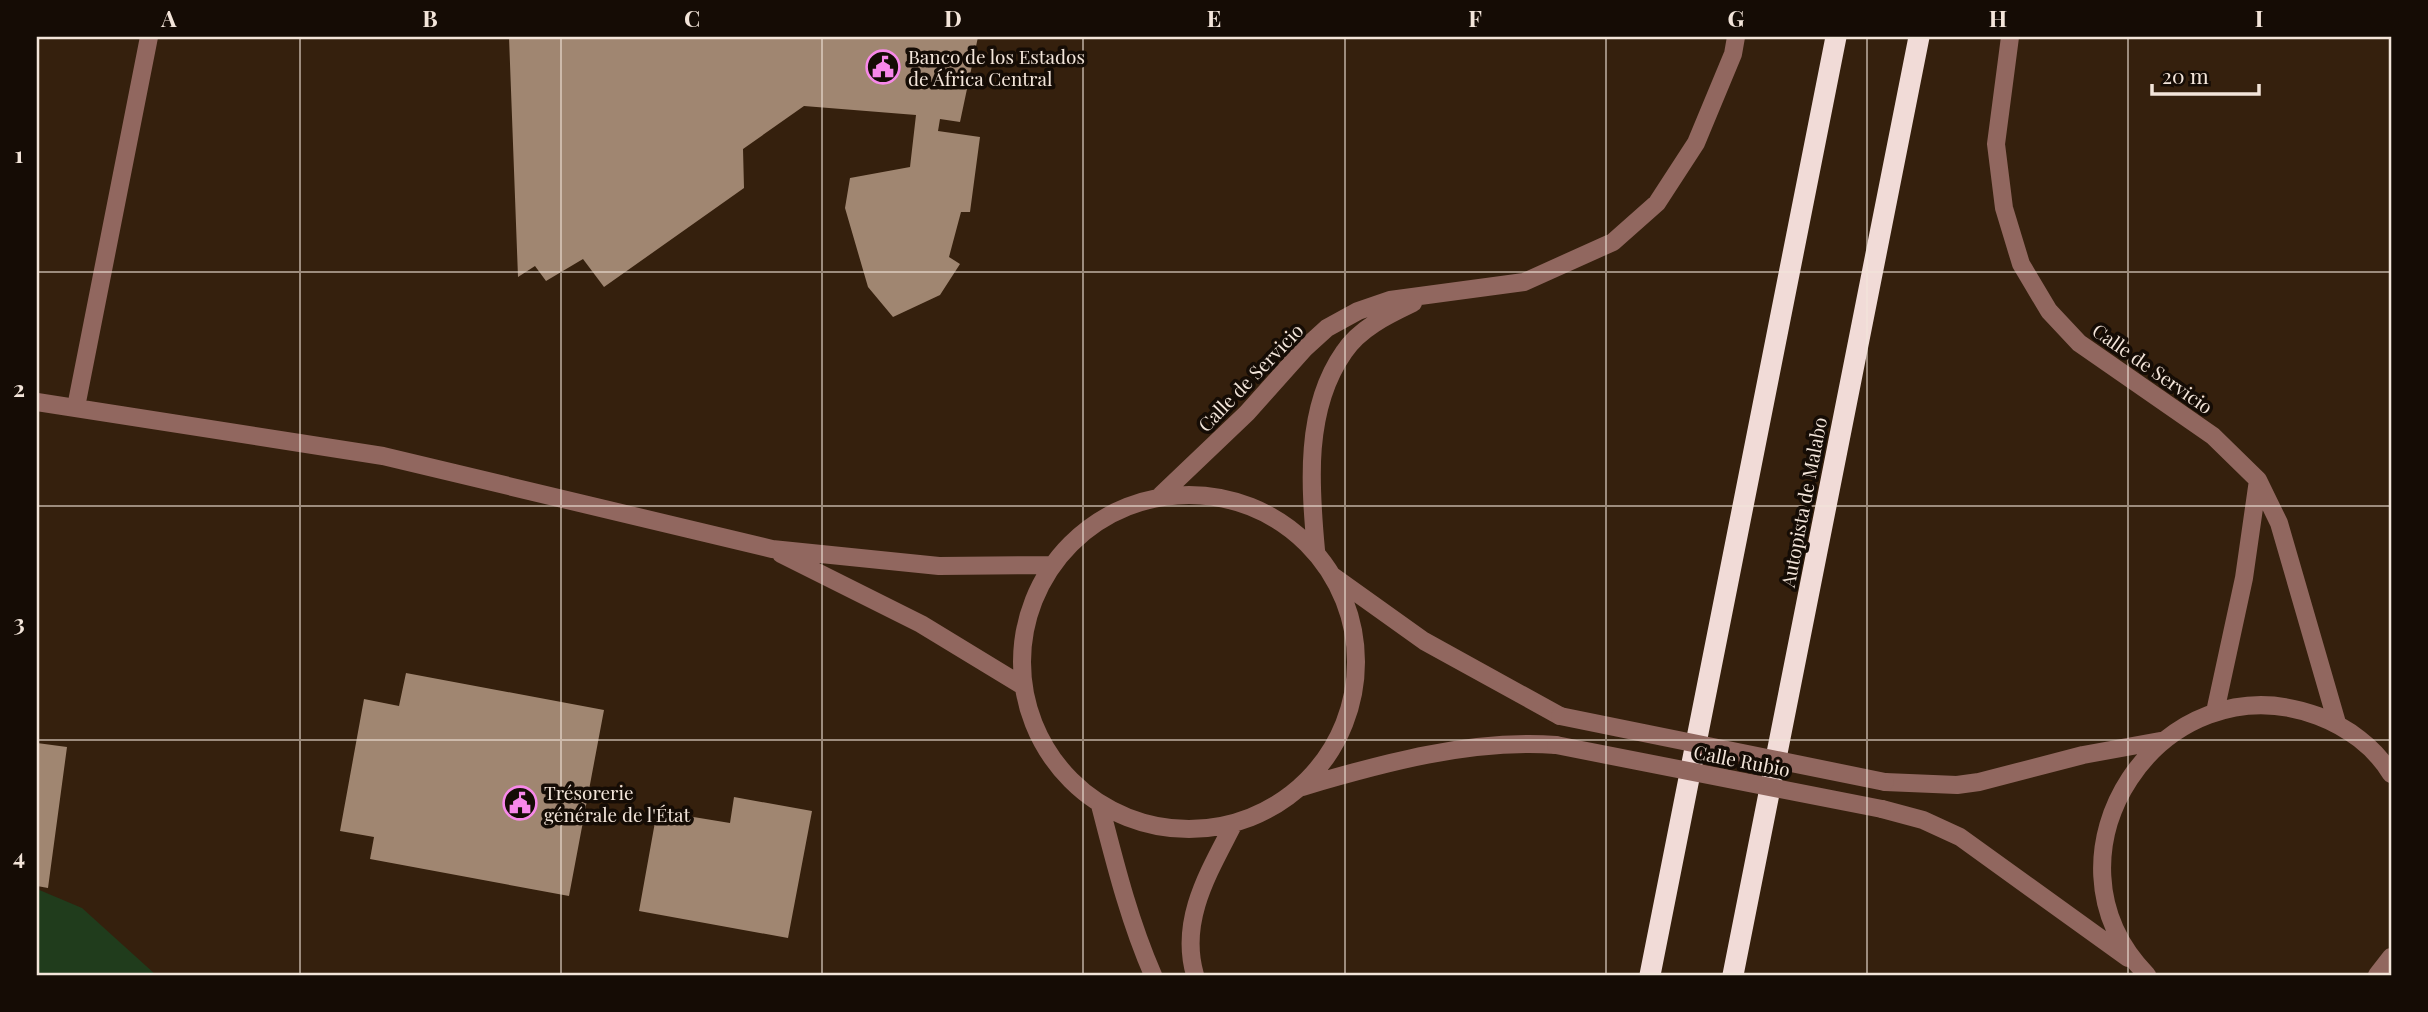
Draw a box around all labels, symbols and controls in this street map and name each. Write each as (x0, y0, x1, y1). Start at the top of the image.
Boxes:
text: A (160, 2, 177, 33)
text: B (422, 2, 438, 33)
text: C (684, 2, 700, 33)
text: D (944, 2, 962, 33)
text: E (1207, 2, 1221, 33)
text: F (1468, 2, 1482, 33)
text: G (1728, 2, 1745, 33)
text: H (1989, 2, 2007, 33)
text: I (2255, 2, 2263, 33)
place label: Banco de los Estados de África Central (908, 43, 1085, 91)
public building icon: Banco de los Estados de África Central (864, 48, 902, 86)
scale bar (2152, 52, 2258, 96)
text: 20 m (2162, 61, 2209, 89)
text: 1 (15, 138, 24, 169)
street label: Calle de Servicio (1192, 317, 1308, 437)
street label: Calle de Servicio (2088, 317, 2218, 419)
text: 2 (13, 372, 25, 403)
street label: Autopista de Malabo (1774, 415, 1832, 590)
text: 3 (13, 606, 25, 637)
street label: Calle Rubio (1692, 738, 1792, 782)
place label: Trésorerie générale de l'État (544, 779, 691, 827)
public building icon: Trésorerie générale de l'État (501, 784, 539, 822)
text: 4 (13, 840, 25, 871)

